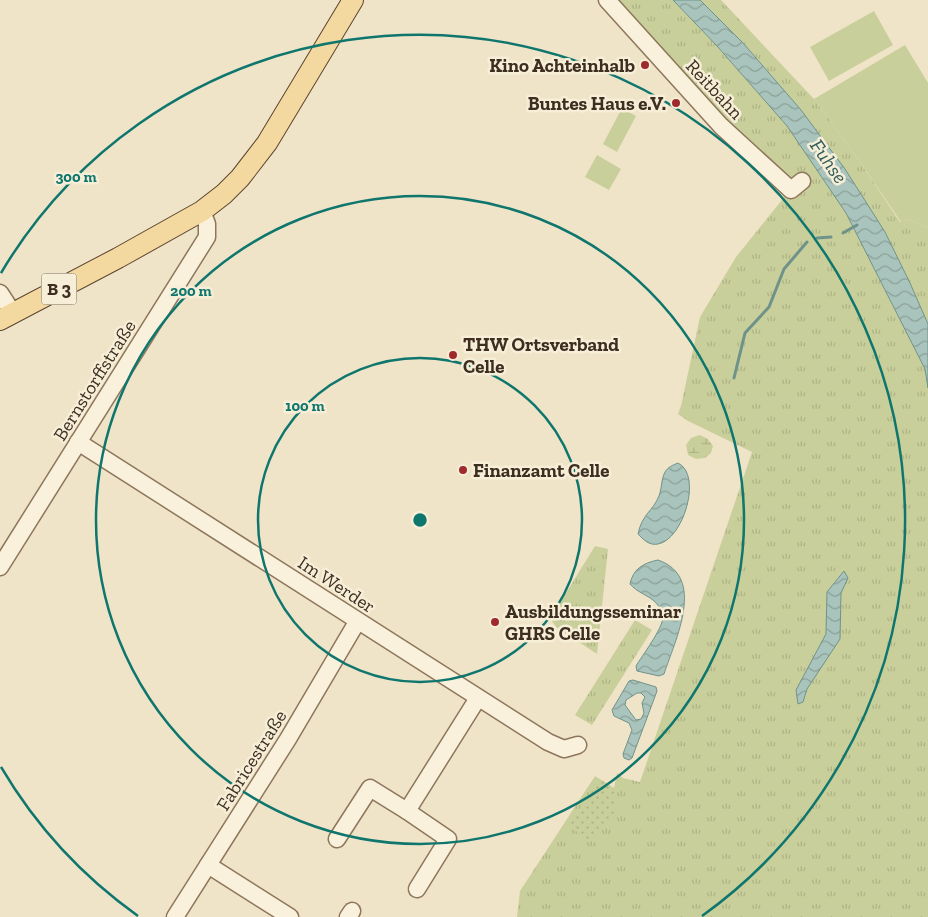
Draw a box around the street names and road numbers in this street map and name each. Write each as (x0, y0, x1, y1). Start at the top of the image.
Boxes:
street label: Reitbahn (681, 55, 748, 124)
road number: B 3 (42, 274, 76, 304)
street label: Bernstorffstraße (48, 316, 141, 445)
street label: Im Werder (294, 551, 380, 618)
street label: Fabricestraße (211, 706, 292, 815)

